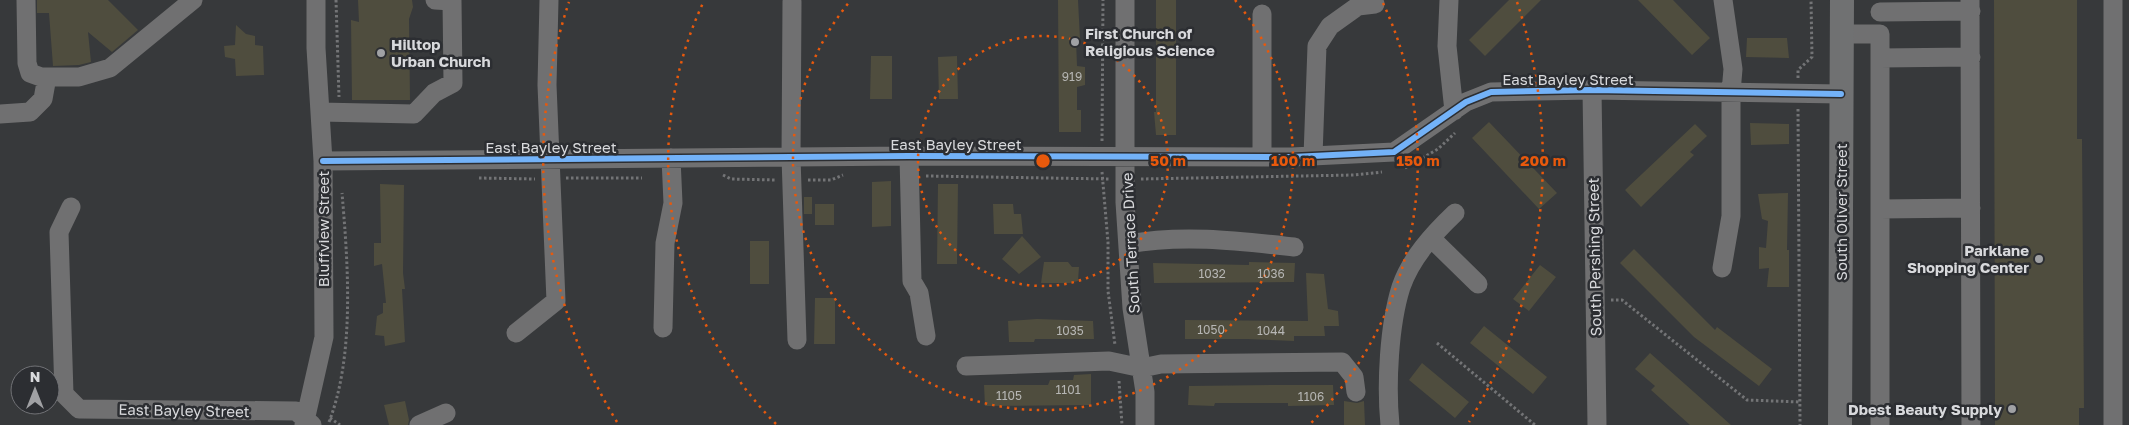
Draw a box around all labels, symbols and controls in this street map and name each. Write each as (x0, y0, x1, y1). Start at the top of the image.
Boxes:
place label: First Church of Religious Science (1085, 24, 1215, 59)
place label: Hilltop Urban Church (391, 35, 491, 70)
marker: First Church of Religious Science (1069, 36, 1081, 48)
marker: Hilltop Urban Church (375, 47, 387, 59)
house number: 919 (1062, 69, 1082, 84)
street label: East Bayley Street (1502, 70, 1634, 88)
street label: East Bayley Street (890, 135, 1022, 153)
street label: East Bayley Street (485, 138, 617, 156)
street label: South Oliver Street (1832, 143, 1850, 281)
text: 50 m (1150, 151, 1186, 169)
text: 100 m (1271, 151, 1315, 169)
text: 150 m (1396, 151, 1440, 169)
text: 200 m (1520, 151, 1566, 169)
centre of rings (1034, 152, 1052, 170)
street label: Bluffview Street (314, 171, 332, 287)
street label: South Terrace Drive (1117, 172, 1143, 314)
street label: South Pershing Street (1584, 178, 1604, 336)
place label: Parklane Shopping Center (1907, 241, 2029, 276)
marker: Parklane Shopping Center (2033, 253, 2045, 265)
house number: 1032 (1198, 266, 1226, 281)
house number: 1036 (1257, 266, 1285, 281)
house number: 1050 (1197, 322, 1225, 337)
house number: 1035 (1056, 323, 1084, 338)
house number: 1044 (1257, 323, 1285, 338)
north arrow (10, 365, 60, 415)
text: N (30, 368, 40, 385)
house number: 1101 (1056, 382, 1081, 397)
house number: 1105 (996, 388, 1022, 403)
house number: 1106 (1298, 389, 1324, 404)
street label: East Bayley Street (118, 400, 250, 420)
place label: Dbest Beauty Supply (1848, 400, 2002, 418)
marker: Dbest Beauty Supply (2006, 403, 2018, 415)

